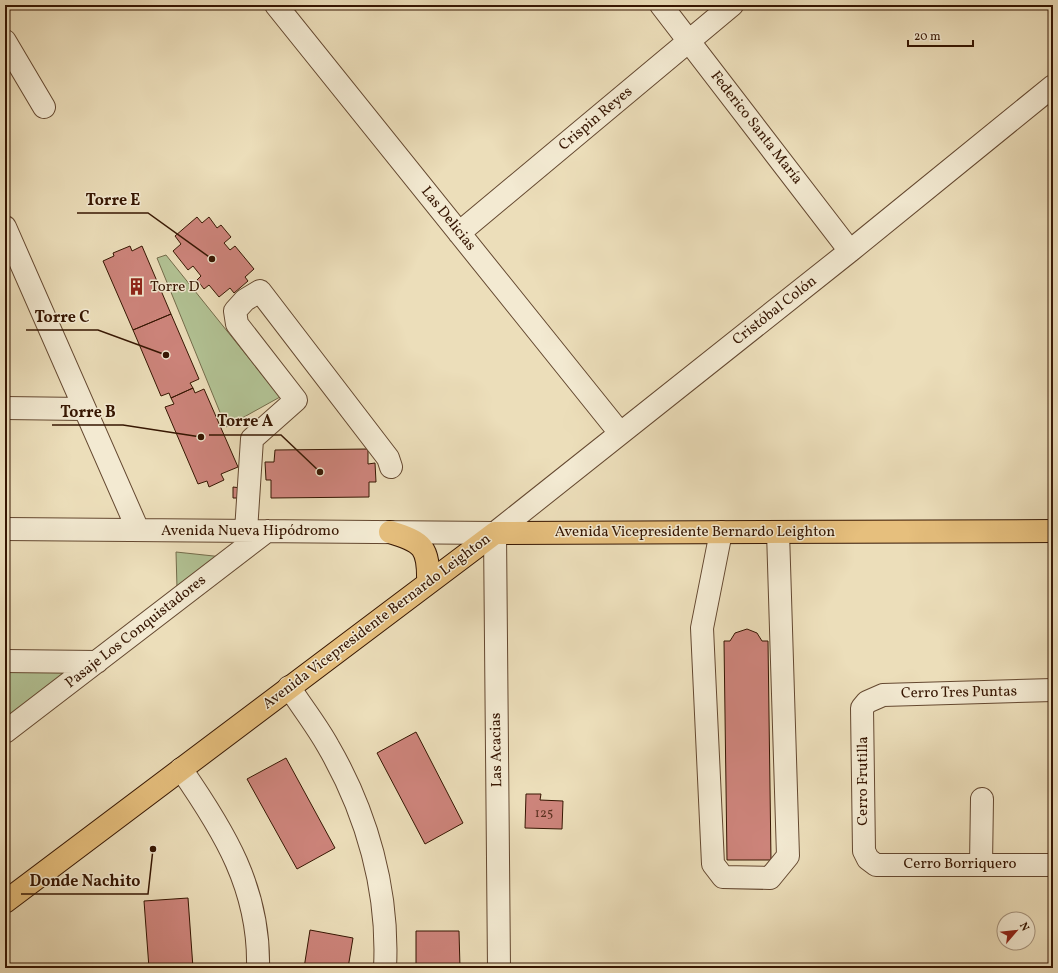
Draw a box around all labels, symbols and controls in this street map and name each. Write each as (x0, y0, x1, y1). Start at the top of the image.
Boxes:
scale bar (908, 22, 973, 48)
text: 20 m (914, 29, 941, 45)
street label: Federico Santa María (705, 67, 807, 189)
street label: Crispin Reyes (555, 82, 637, 156)
street label: Las Delicias (415, 182, 481, 256)
callout: Torre E (77, 185, 148, 213)
text: Torre E (86, 190, 140, 212)
street label: Cristóbal Colón (728, 271, 822, 351)
building icon: Torre D (127, 277, 147, 297)
place label: Torre D (150, 277, 199, 298)
callout: Torre C (26, 302, 98, 330)
text: Torre C (34, 307, 90, 329)
callout: Torre B (52, 397, 123, 425)
text: Torre B (60, 402, 116, 424)
callout: Torre A (209, 407, 281, 435)
text: Torre A (217, 411, 274, 433)
street label: Avenida Nueva Hipódromo (161, 521, 339, 542)
street label: Avenida Vicepresidente Bernardo Leighton (555, 522, 835, 543)
street label: Avenida Vicepresidente Bernardo Leighton (259, 529, 495, 715)
street label: Pasaje Los Conquistadores (61, 570, 211, 694)
street label: Cerro Tres Puntas (901, 681, 1017, 705)
street label: Las Acacias (486, 712, 508, 788)
street label: Cerro Frutilla (853, 736, 874, 826)
house number: 125 (535, 805, 553, 823)
street label: Cerro Borriquero (904, 854, 1016, 875)
callout: Donde Nachito (21, 866, 148, 894)
text: Donde Nachito (29, 871, 141, 893)
north arrow (996, 911, 1036, 951)
text: N (1015, 920, 1032, 934)

